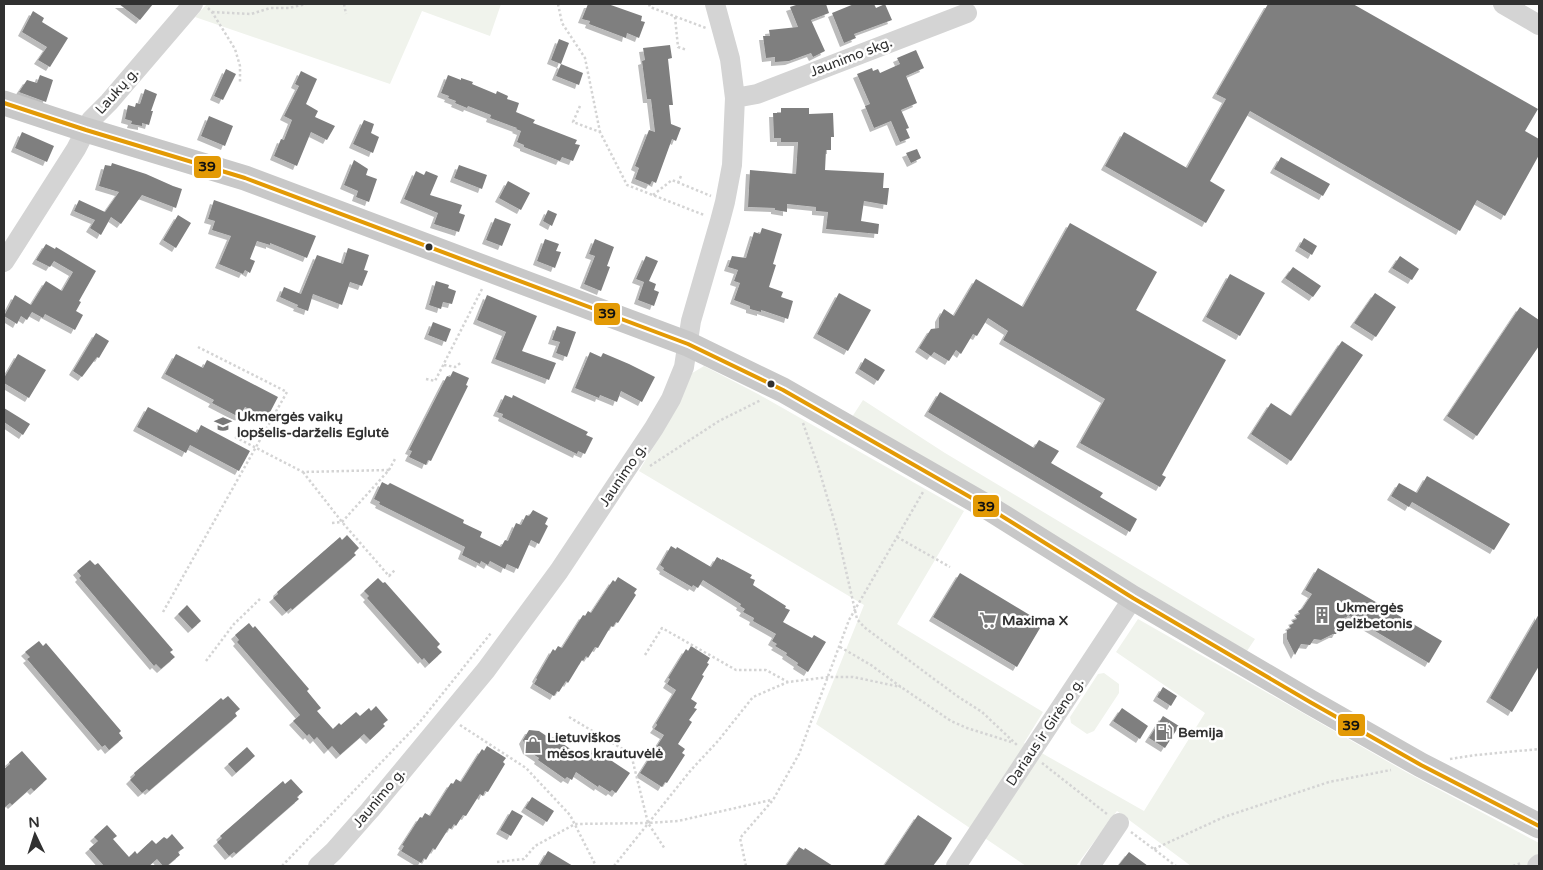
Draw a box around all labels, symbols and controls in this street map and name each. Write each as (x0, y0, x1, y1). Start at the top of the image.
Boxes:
street label: Jaunimo skg. (808, 34, 894, 80)
street label: Laukų g. (92, 64, 142, 118)
line badge: 39 (193, 155, 222, 179)
text: 39 (198, 158, 216, 175)
unlabelled marker (424, 242, 434, 252)
line badge: 39 (593, 302, 621, 326)
text: 39 (598, 305, 616, 322)
unlabelled marker (766, 379, 776, 389)
place label: Ukmergės vaikų lopšelis-darželis Eglutė (237, 408, 389, 441)
school or university icon: Ukmergės vaikų lopšelis-darželis Eglutė (213, 414, 233, 434)
street label: Jaunimo g. (596, 440, 650, 510)
line badge: 39 (972, 494, 1000, 518)
text: 39 (977, 498, 995, 515)
place label: Ukmergės gelžbetonis (1336, 599, 1413, 632)
building icon: Ukmergės gelžbetonis (1312, 605, 1332, 625)
supermarket icon: Maxima X (978, 610, 998, 630)
place label: Maxima X (1002, 612, 1069, 629)
street label: Dariaus ir Girėno g. (1003, 675, 1087, 789)
line badge: 39 (1337, 713, 1366, 737)
text: 39 (1342, 717, 1360, 734)
fuel station icon: Bemija (1154, 722, 1174, 742)
place label: Bemija (1178, 724, 1223, 741)
place label: Lietuviškos mėsos krautuvėlė (547, 729, 663, 762)
shop icon: Lietuviškos mėsos krautuvėlė (523, 735, 543, 755)
street label: Jaunimo g. (349, 765, 409, 831)
north arrow (10, 810, 60, 860)
text: N (28, 814, 40, 831)

